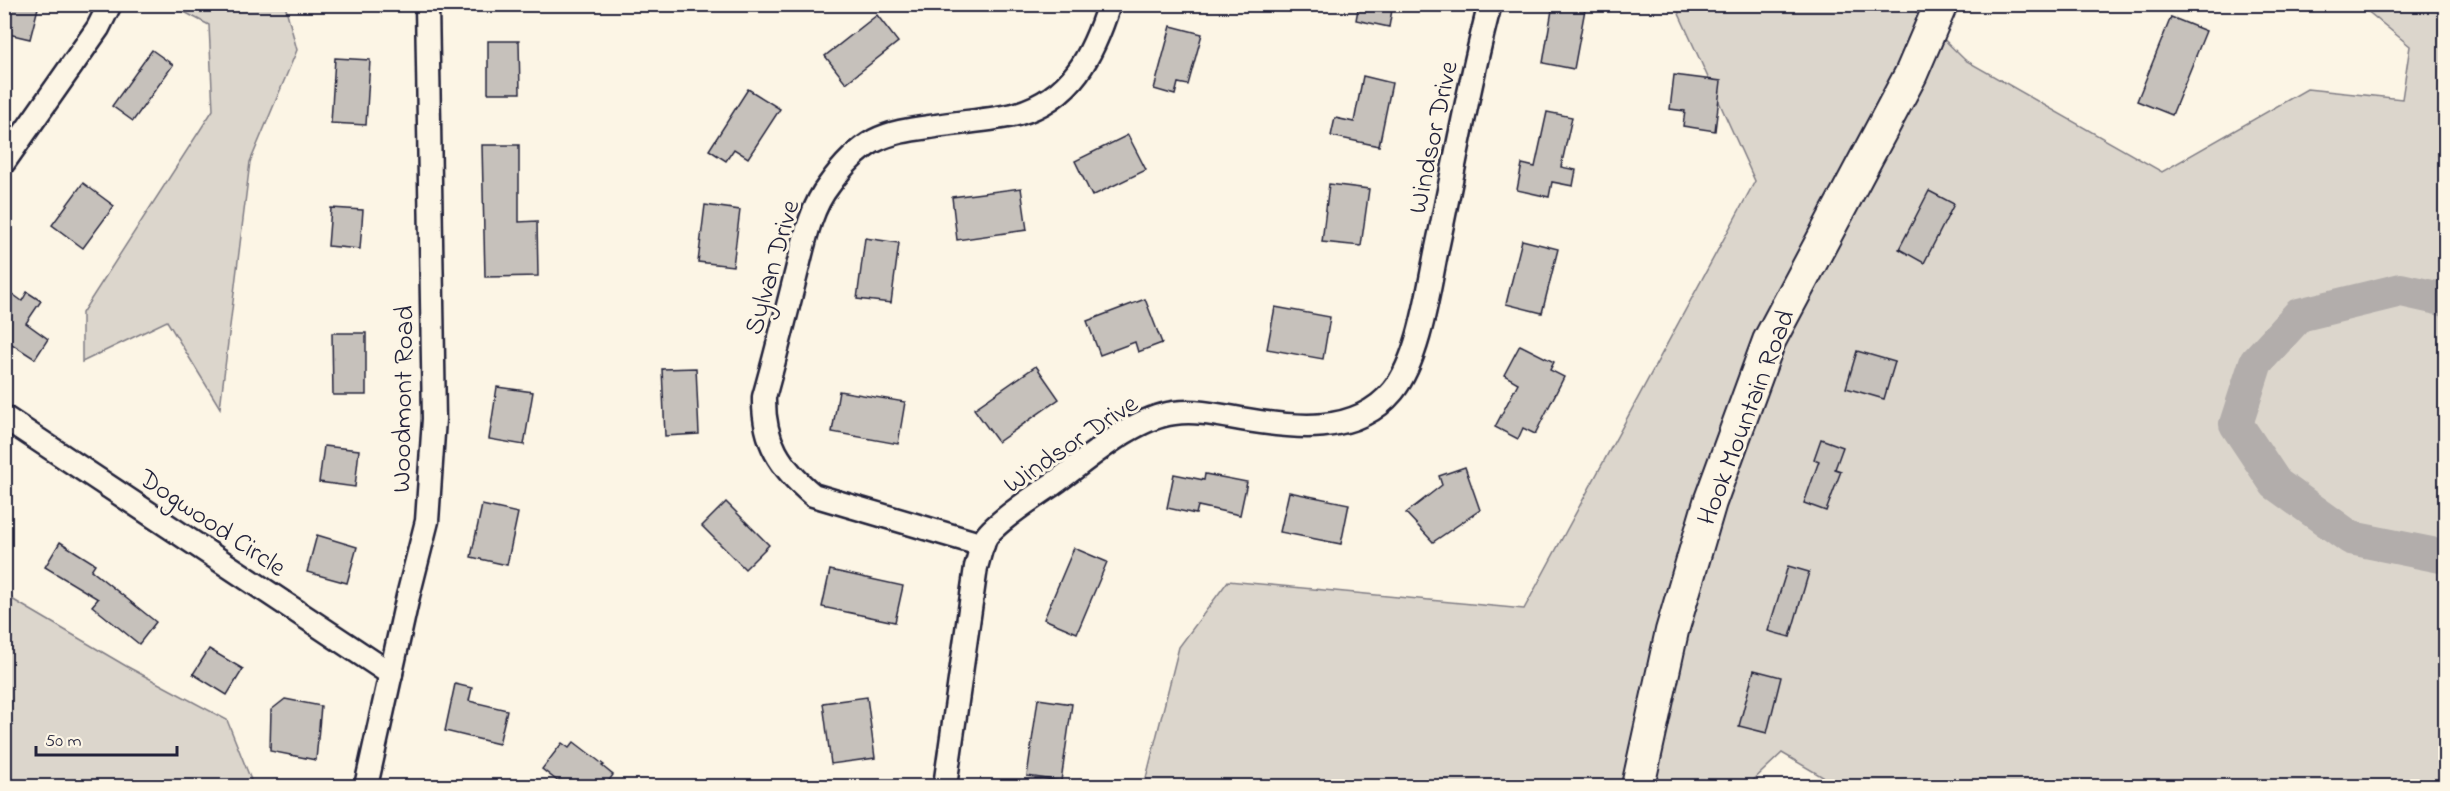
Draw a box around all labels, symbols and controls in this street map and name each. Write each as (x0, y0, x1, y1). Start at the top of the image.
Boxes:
street label: Windsor Drive (1399, 57, 1470, 217)
street label: Sylvan Drive (736, 195, 811, 340)
street label: Woodmont Road (383, 305, 426, 493)
street label: Hook Mountain Road (1688, 305, 1806, 531)
street label: Windsor Drive (996, 385, 1147, 505)
street label: Dogwood Circle (129, 460, 294, 588)
scale bar (36, 719, 177, 757)
text: 50 m (45, 729, 82, 755)

